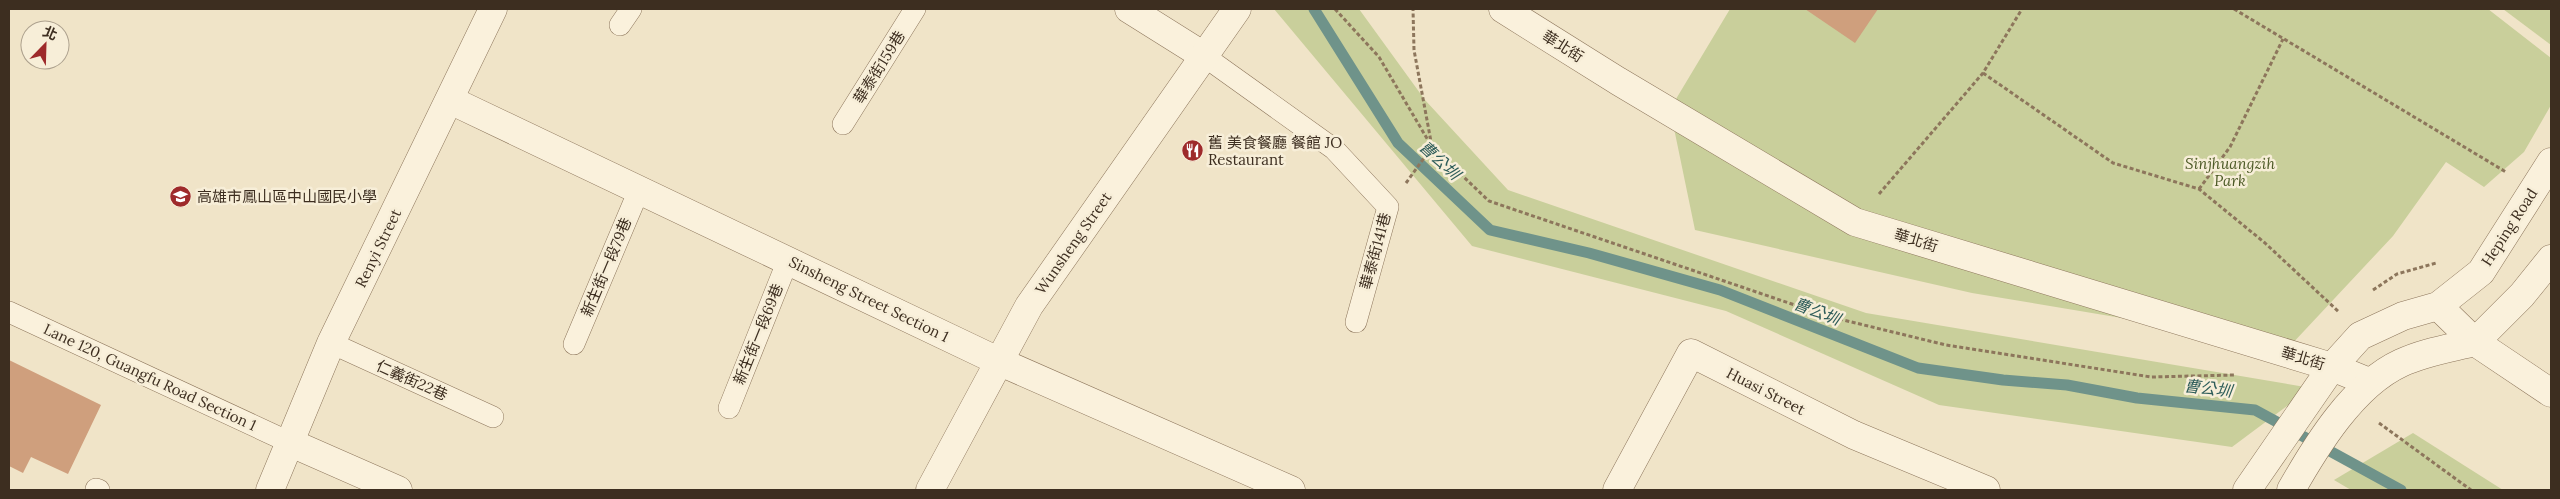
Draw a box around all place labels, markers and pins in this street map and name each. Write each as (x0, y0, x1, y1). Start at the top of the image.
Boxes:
place label: 舊 美食餐廳 餐館 JO Restaurant (1208, 133, 1342, 169)
restaurant icon: 舊 美食餐廳 餐館 JO Restaurant (1180, 139, 1204, 163)
school or university icon: 高雄市鳳山區中山國民小學 (169, 184, 193, 208)
place label: 高雄市鳳山區中山國民小學 (197, 187, 377, 206)

